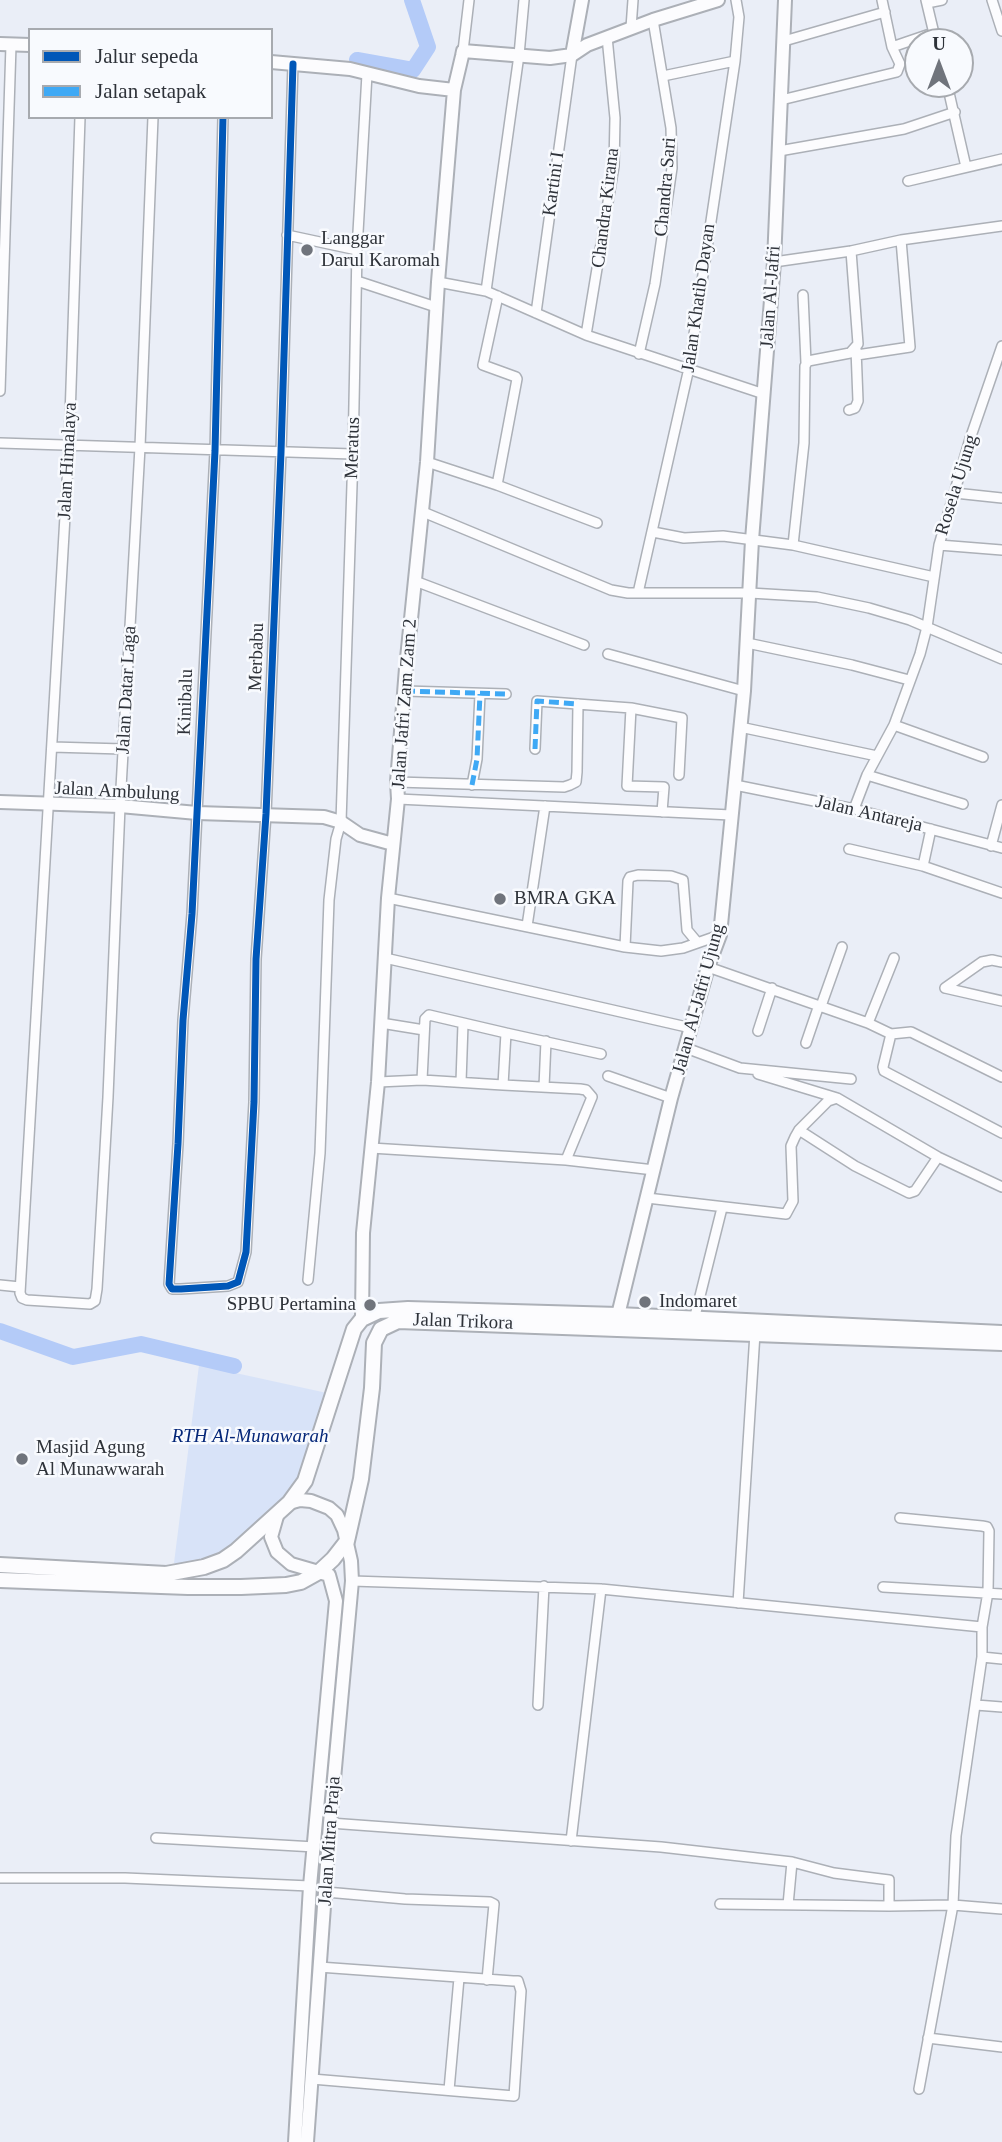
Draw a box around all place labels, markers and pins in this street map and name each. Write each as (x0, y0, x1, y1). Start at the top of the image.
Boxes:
place label: Langgar Darul Karomah (321, 228, 440, 272)
marker: Langgar Darul Karomah (299, 242, 315, 258)
place label: BMRA GKA (514, 888, 616, 910)
marker: BMRA GKA (492, 891, 508, 907)
place label: Indomaret (659, 1291, 737, 1313)
place label: SPBU Pertamina (227, 1294, 356, 1316)
marker: Indomaret (637, 1294, 653, 1310)
marker: SPBU Pertamina (362, 1297, 378, 1313)
place label: Masjid Agung Al Munawwarah (36, 1437, 164, 1481)
marker: Masjid Agung Al Munawwarah (14, 1451, 30, 1467)

